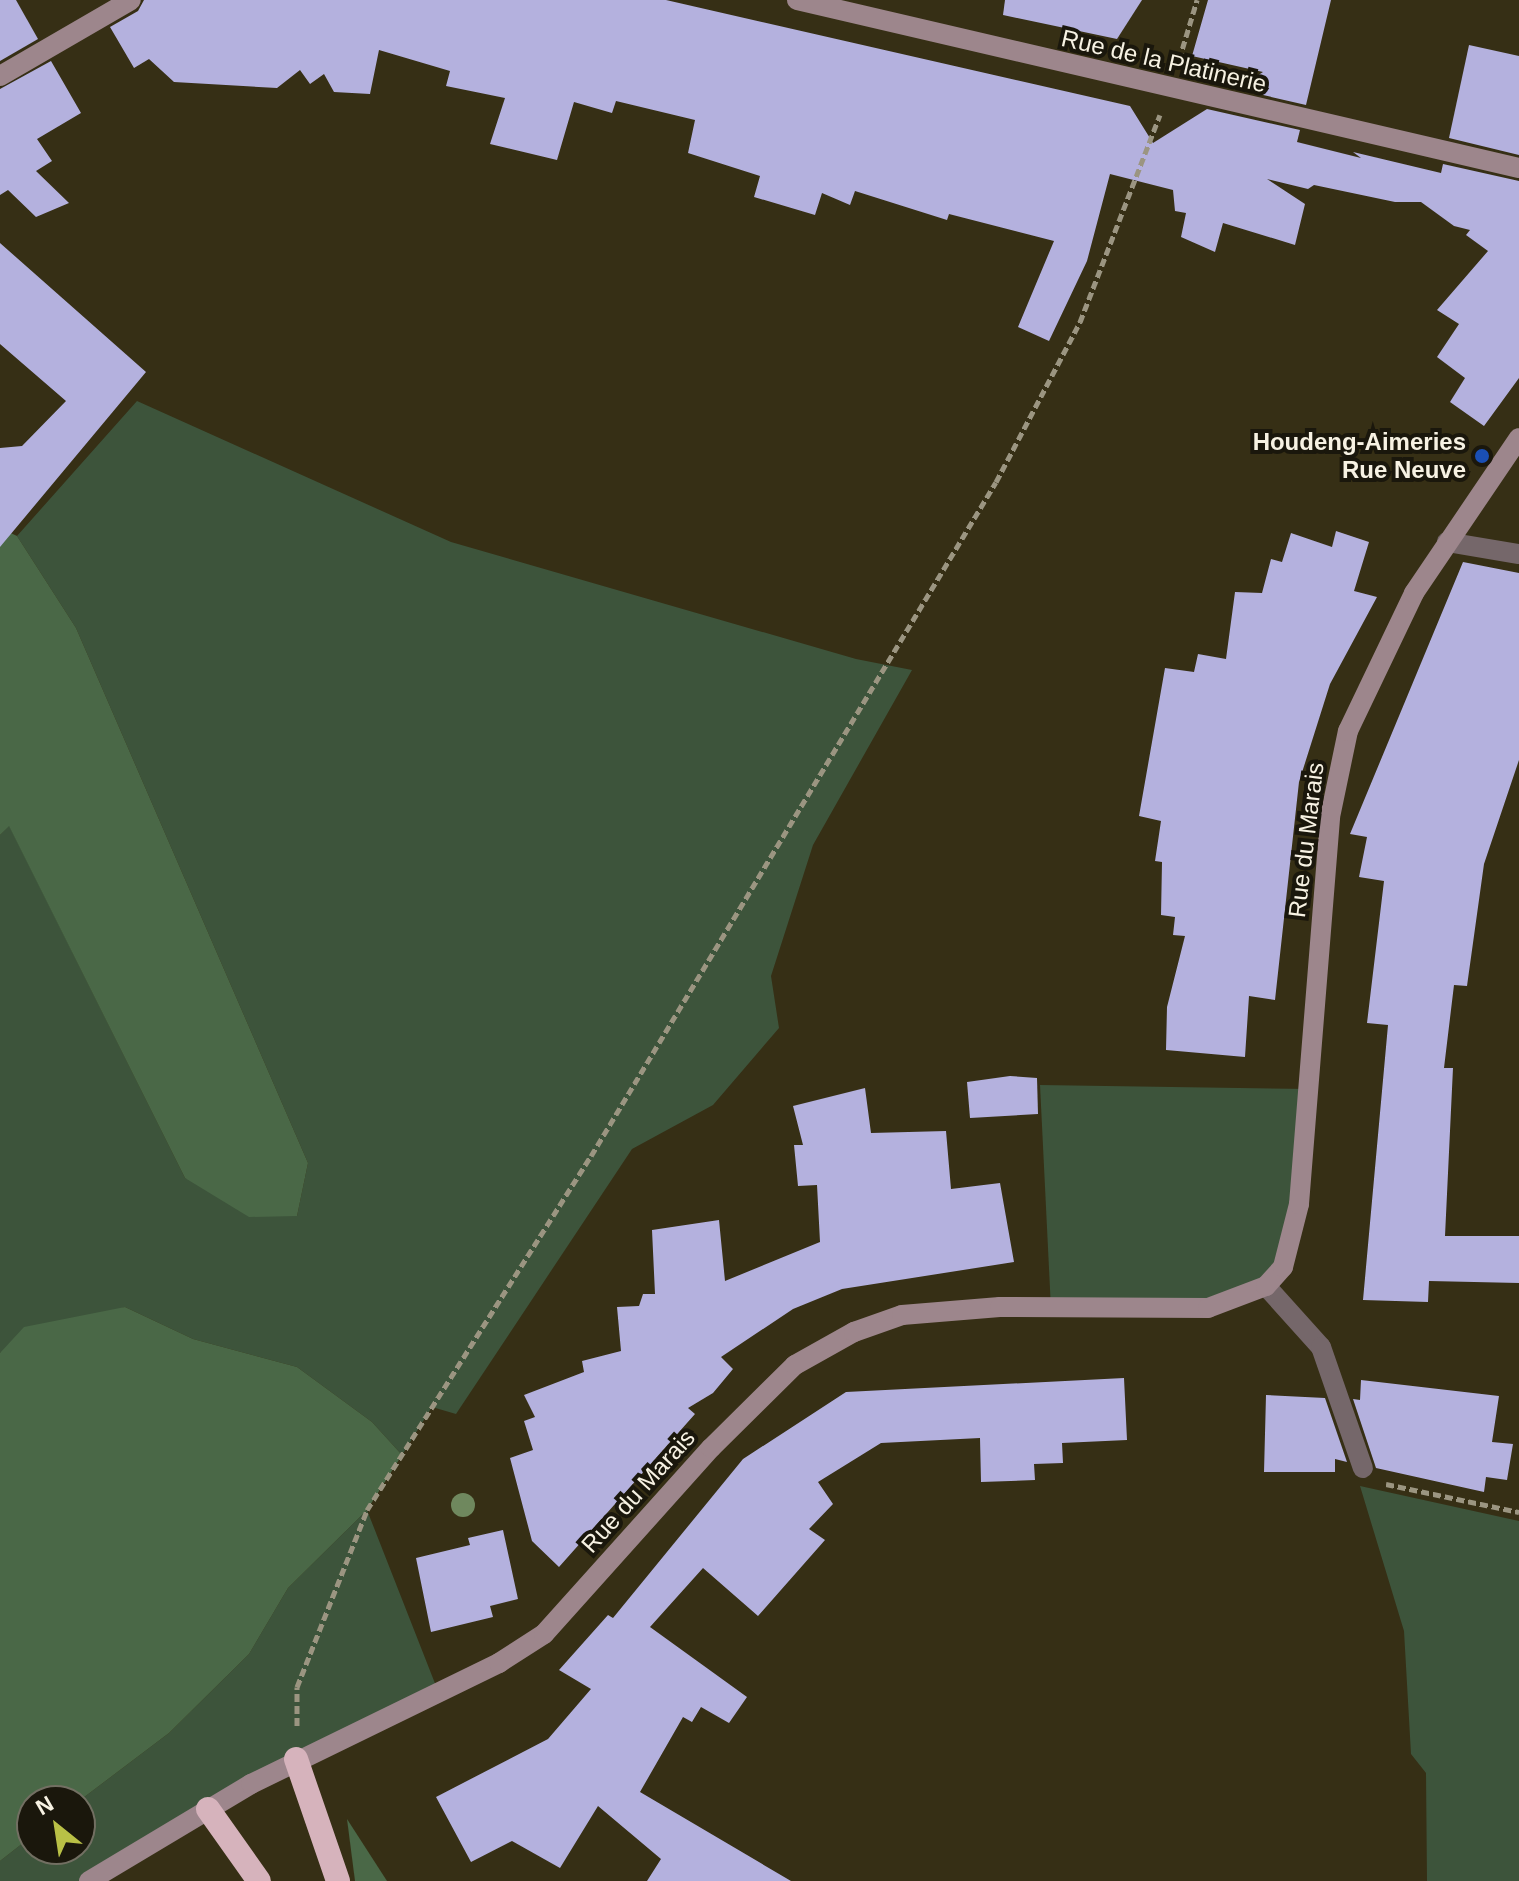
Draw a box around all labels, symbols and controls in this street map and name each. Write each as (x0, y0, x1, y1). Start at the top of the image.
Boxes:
street label: Rue de la Platinerie (1059, 23, 1269, 99)
place label: Houdeng-Aimeries Rue Neuve (1253, 428, 1466, 484)
marker: Houdeng-Aimeries Rue Neuve (1473, 447, 1491, 465)
street label: Rue du Marais (1282, 761, 1330, 919)
street label: Rue du Marais (575, 1423, 701, 1559)
north arrow (16, 1785, 96, 1865)
text: N (32, 1791, 58, 1820)

